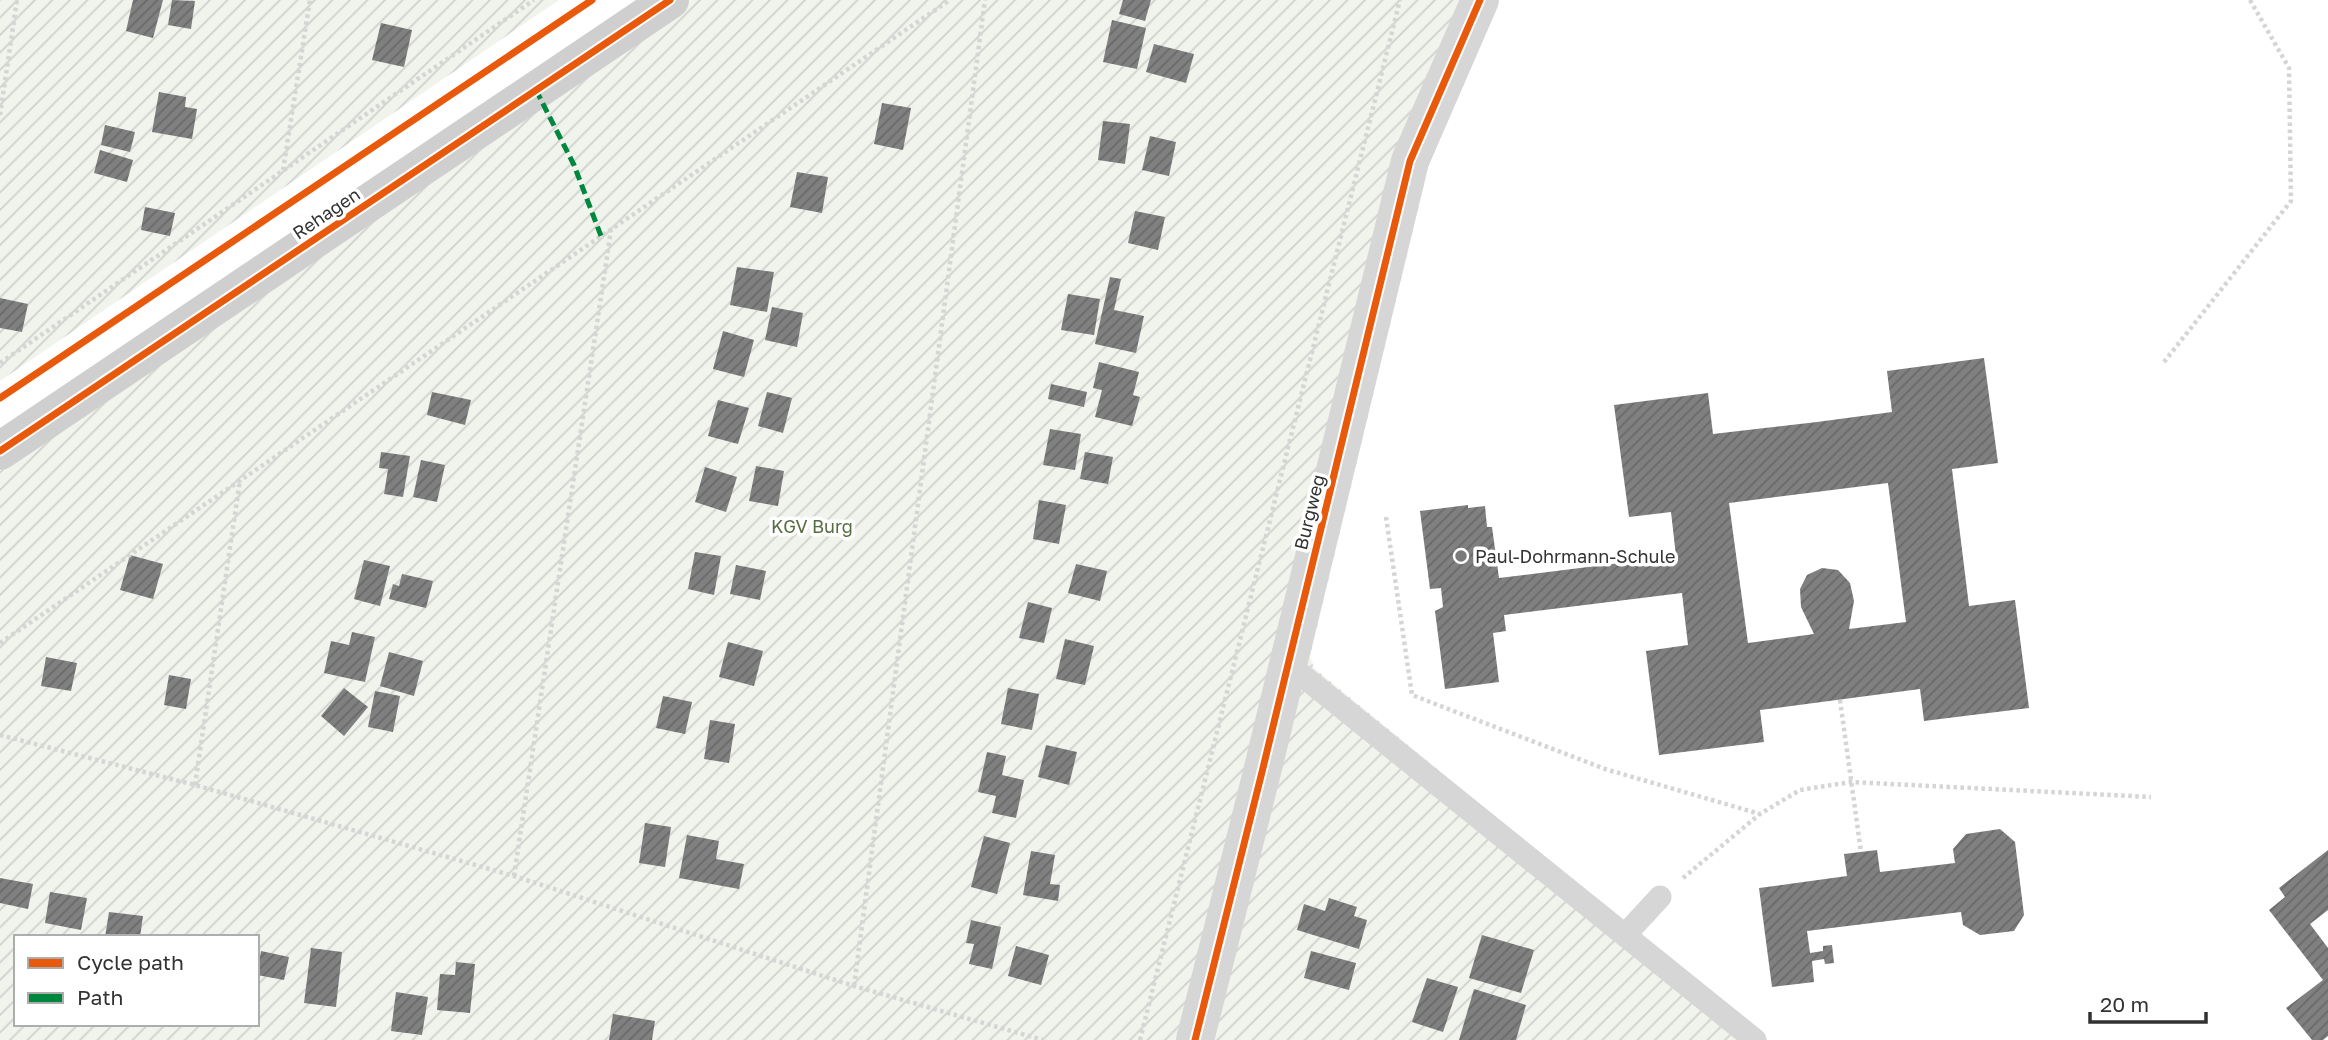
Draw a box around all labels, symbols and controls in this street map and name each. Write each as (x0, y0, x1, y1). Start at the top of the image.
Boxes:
street label: Rehagen (288, 183, 364, 243)
street label: Burgweg (1289, 472, 1329, 552)
park label: KGV Burg (771, 515, 853, 537)
place label: Paul-Dohrmann-Schule (1475, 545, 1675, 567)
marker: Paul-Dohrmann-Schule (1453, 548, 1469, 564)
legend (14, 935, 259, 1026)
text: Cycle path (77, 949, 184, 975)
scale bar (2090, 981, 2206, 1025)
text: Path (77, 984, 124, 1010)
text: 20 m (2100, 991, 2149, 1017)

